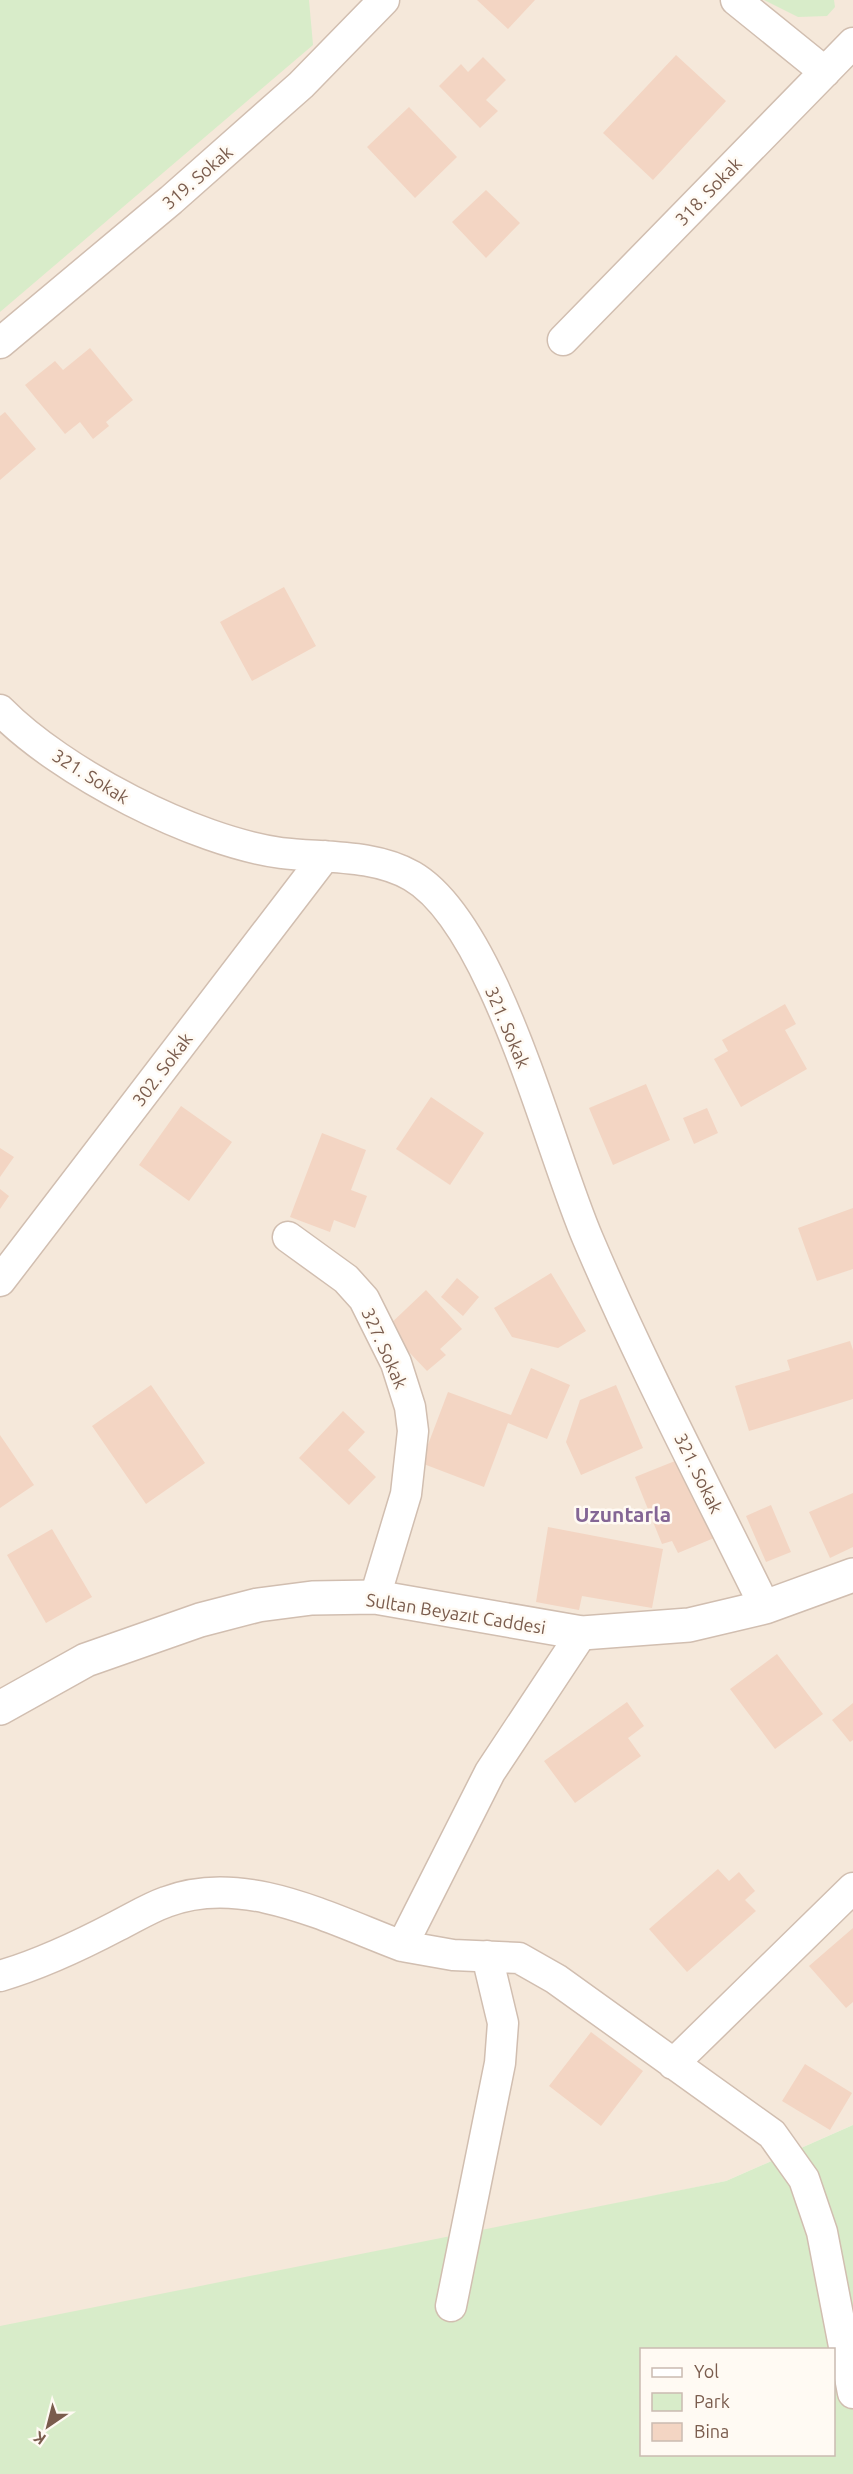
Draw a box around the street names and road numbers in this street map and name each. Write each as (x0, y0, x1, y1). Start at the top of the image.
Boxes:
street label: 319. Sokak (158, 141, 236, 213)
street label: 318. Sokak (671, 153, 745, 229)
street label: 321. Sokak (49, 745, 133, 807)
street label: 321. Sokak (482, 983, 534, 1071)
street label: 302. Sokak (128, 1028, 196, 1110)
street label: 327. Sokak (358, 1304, 412, 1392)
street label: 321. Sokak (671, 1430, 727, 1516)
street label: Sultan Beyazıt Caddesi (365, 1589, 547, 1637)

